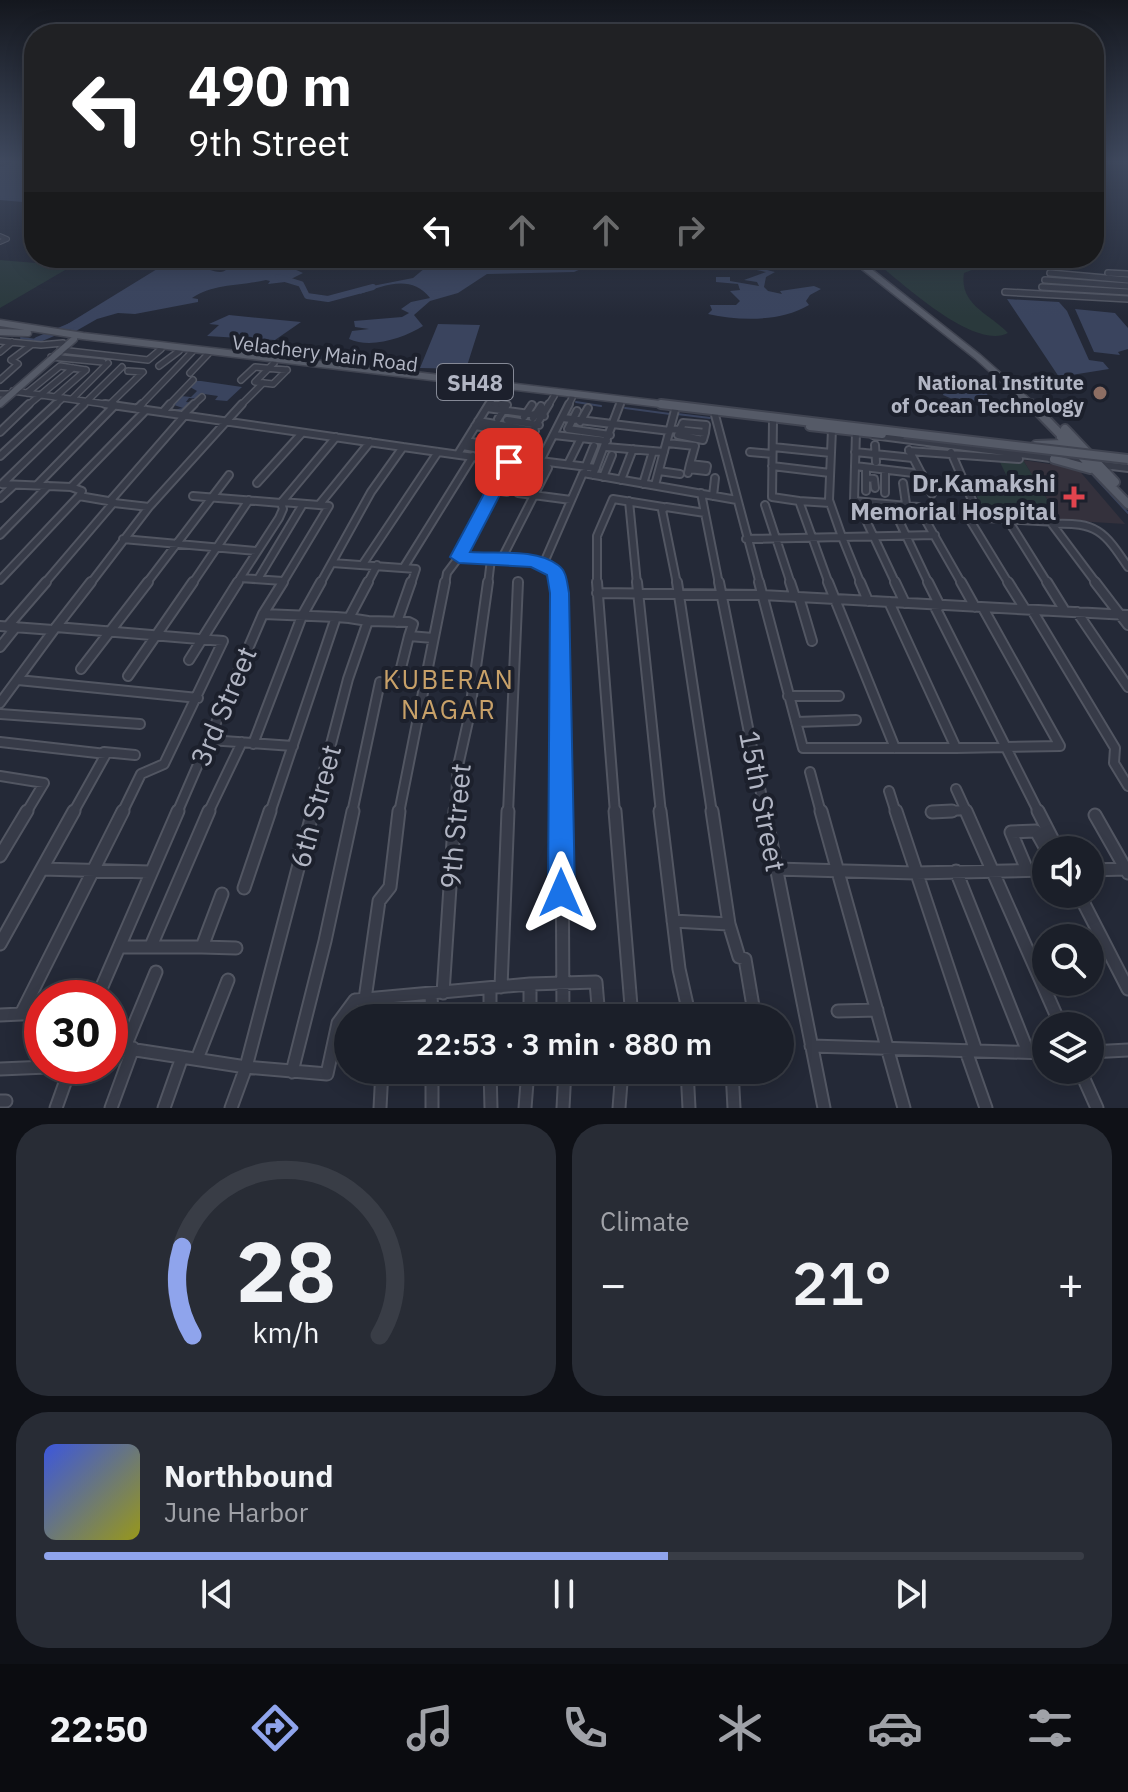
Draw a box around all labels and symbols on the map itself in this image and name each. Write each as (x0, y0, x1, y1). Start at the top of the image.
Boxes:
street label: Velachery Main Road (230, 328, 420, 378)
road number: SH48 (437, 364, 513, 400)
place label: National Institute of Ocean Technology (891, 369, 1084, 419)
marker: National Institute of Ocean Technology (1091, 384, 1109, 402)
pin (475, 428, 543, 496)
place label: Dr.Kamakshi Memorial Hospital (850, 467, 1056, 527)
marker: Dr.Kamakshi Memorial Hospital (1063, 486, 1085, 508)
street label: 3rd Street (181, 641, 265, 771)
district label: KUBERAN NAGAR (383, 662, 515, 726)
street label: 15th Street (731, 727, 795, 875)
street label: 6th Street (281, 740, 349, 872)
street label: 9th Street (431, 762, 479, 890)
position arrow (519, 851, 603, 935)
speed limit sign: 30 (24, 980, 128, 1084)

